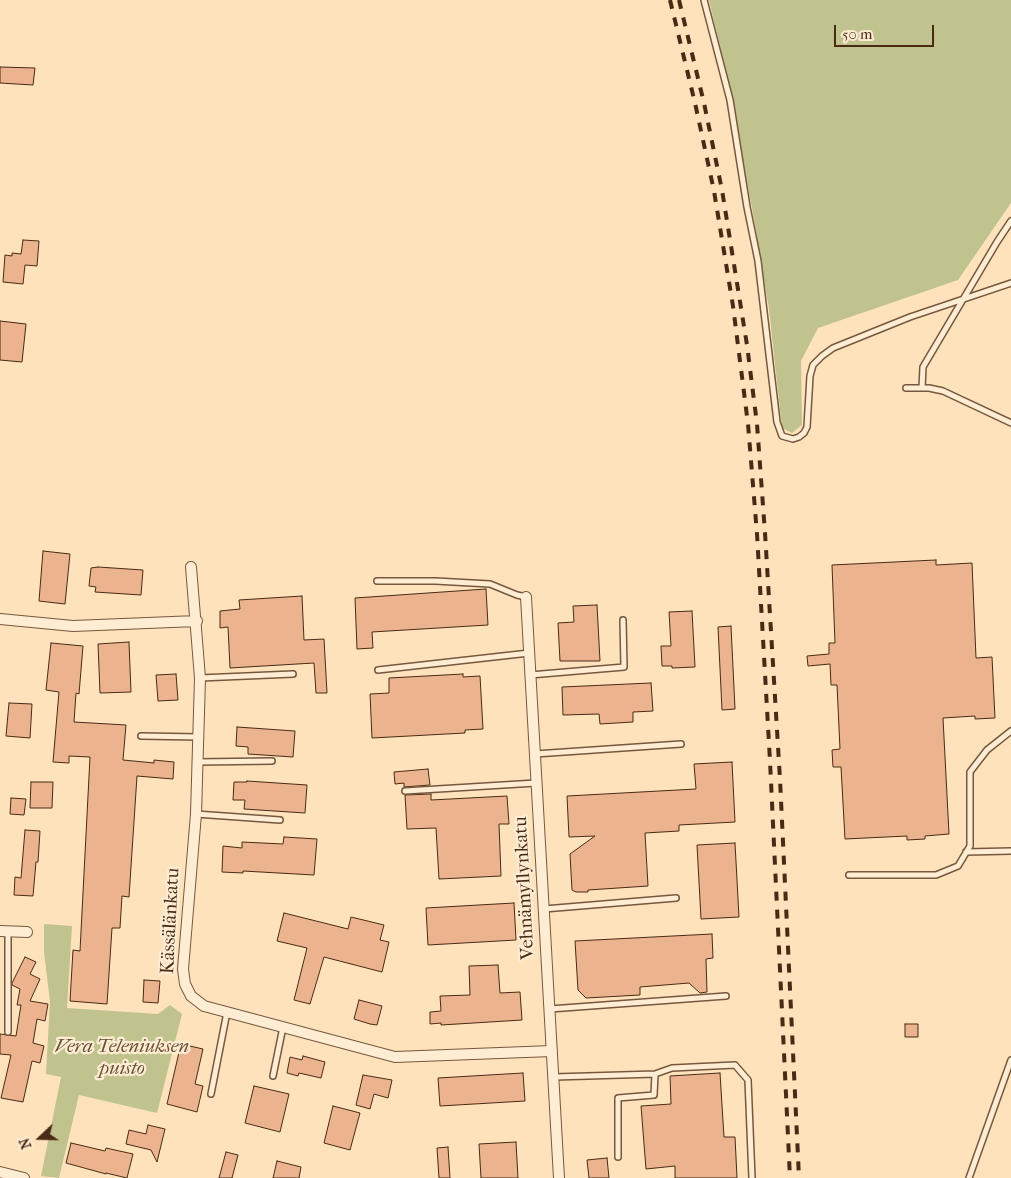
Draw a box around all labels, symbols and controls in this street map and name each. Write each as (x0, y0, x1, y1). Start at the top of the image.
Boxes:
scale bar (836, 15, 936, 47)
text: 50 m (842, 25, 872, 43)
street label: Vehnämyllynkatu (510, 816, 540, 960)
street label: Kässälänkatu (157, 867, 185, 975)
park label: Vera Teleniuksen puisto (55, 1036, 189, 1080)
north arrow (15, 1113, 65, 1163)
text: N (16, 1136, 35, 1152)

